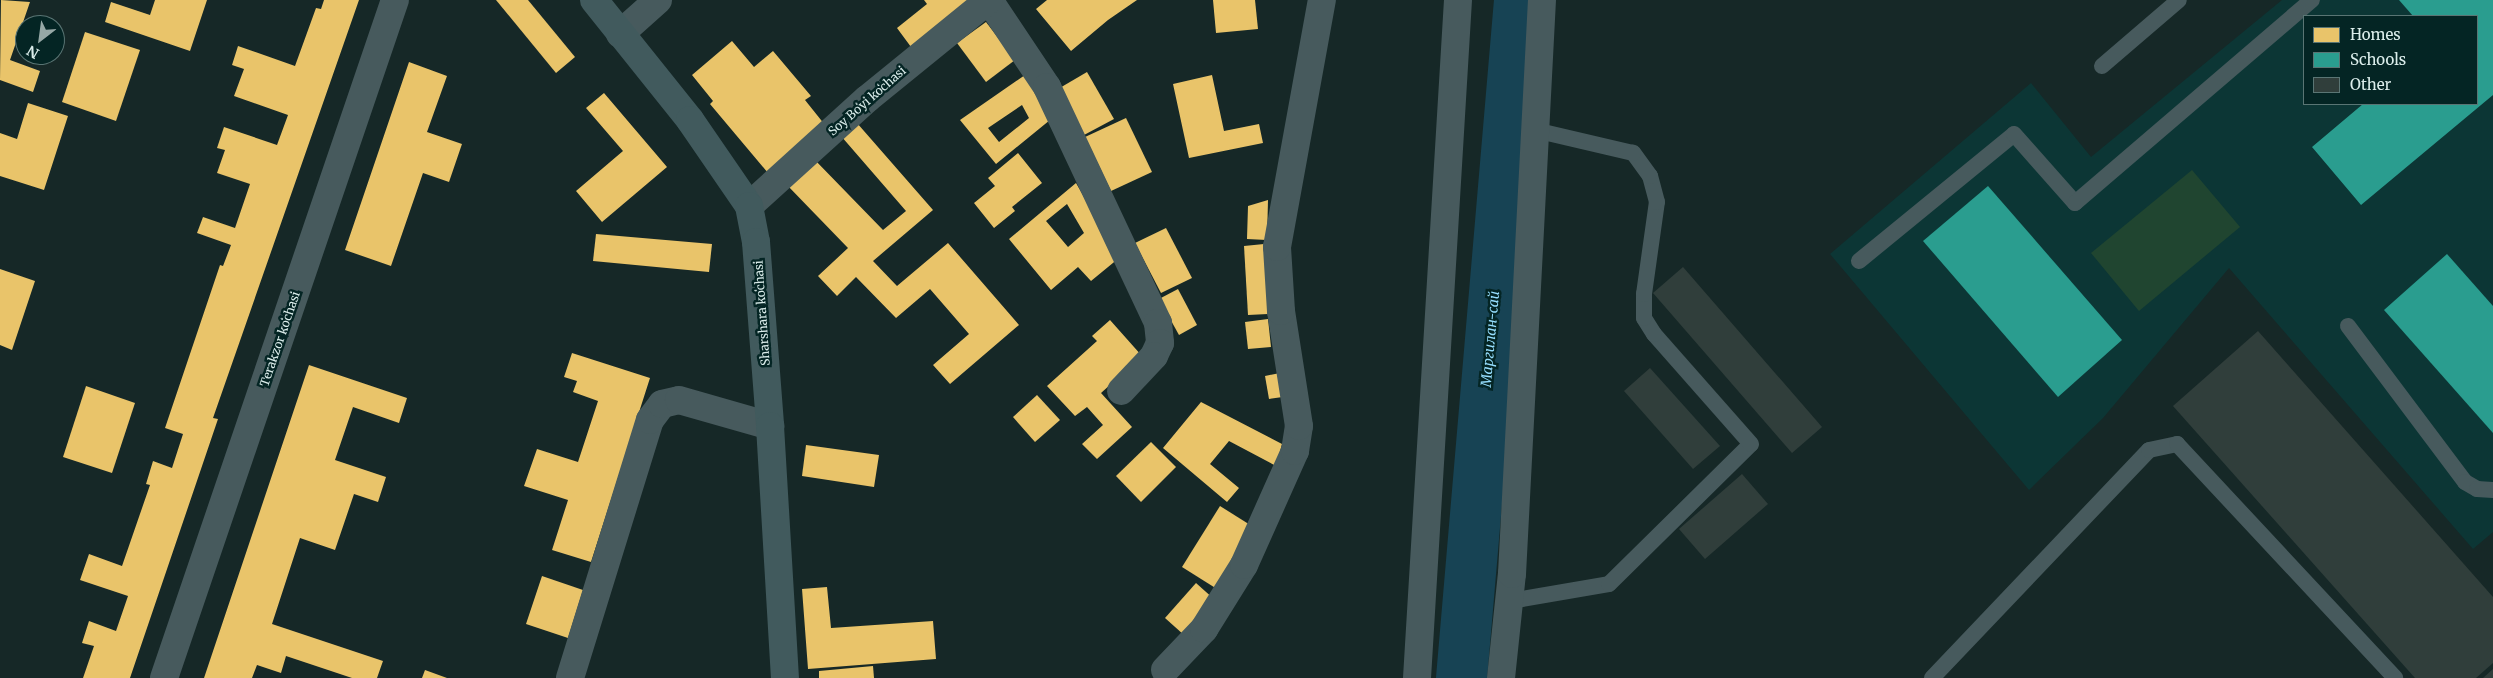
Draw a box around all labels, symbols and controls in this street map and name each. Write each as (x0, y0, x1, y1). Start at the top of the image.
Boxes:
north arrow (15, 15, 65, 65)
legend (2303, 15, 2478, 105)
text: Homes (2350, 25, 2401, 44)
text: N (24, 42, 42, 63)
text: Schools (2350, 50, 2406, 69)
street label: Soy Boʻyi koʻchasi (825, 63, 909, 139)
text: Other (2350, 75, 2391, 94)
street label: Sharshara koʻchasi (751, 260, 773, 366)
street label: Terakzor koʻchasi (257, 290, 303, 388)
water label: Маргилан-сай (1477, 290, 1503, 388)

